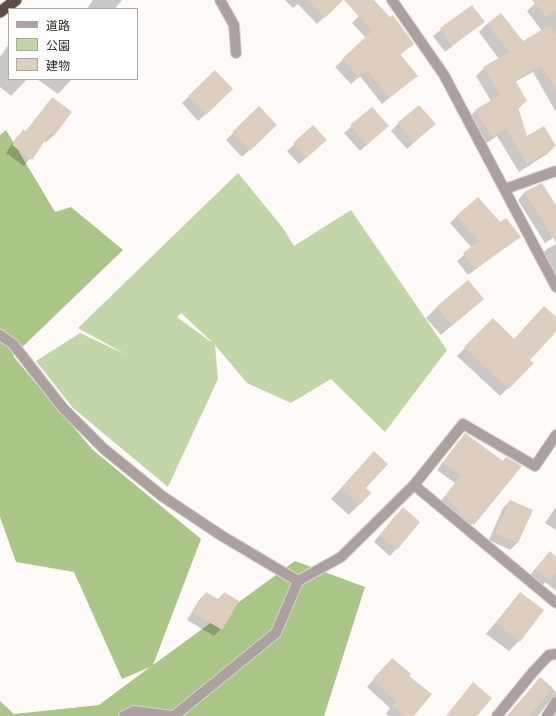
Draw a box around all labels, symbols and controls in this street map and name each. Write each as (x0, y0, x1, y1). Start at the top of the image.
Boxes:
legend (8, 8, 138, 80)
text: 道路 (46, 19, 70, 33)
text: 公園 (46, 39, 70, 53)
text: 建物 (46, 59, 70, 73)

